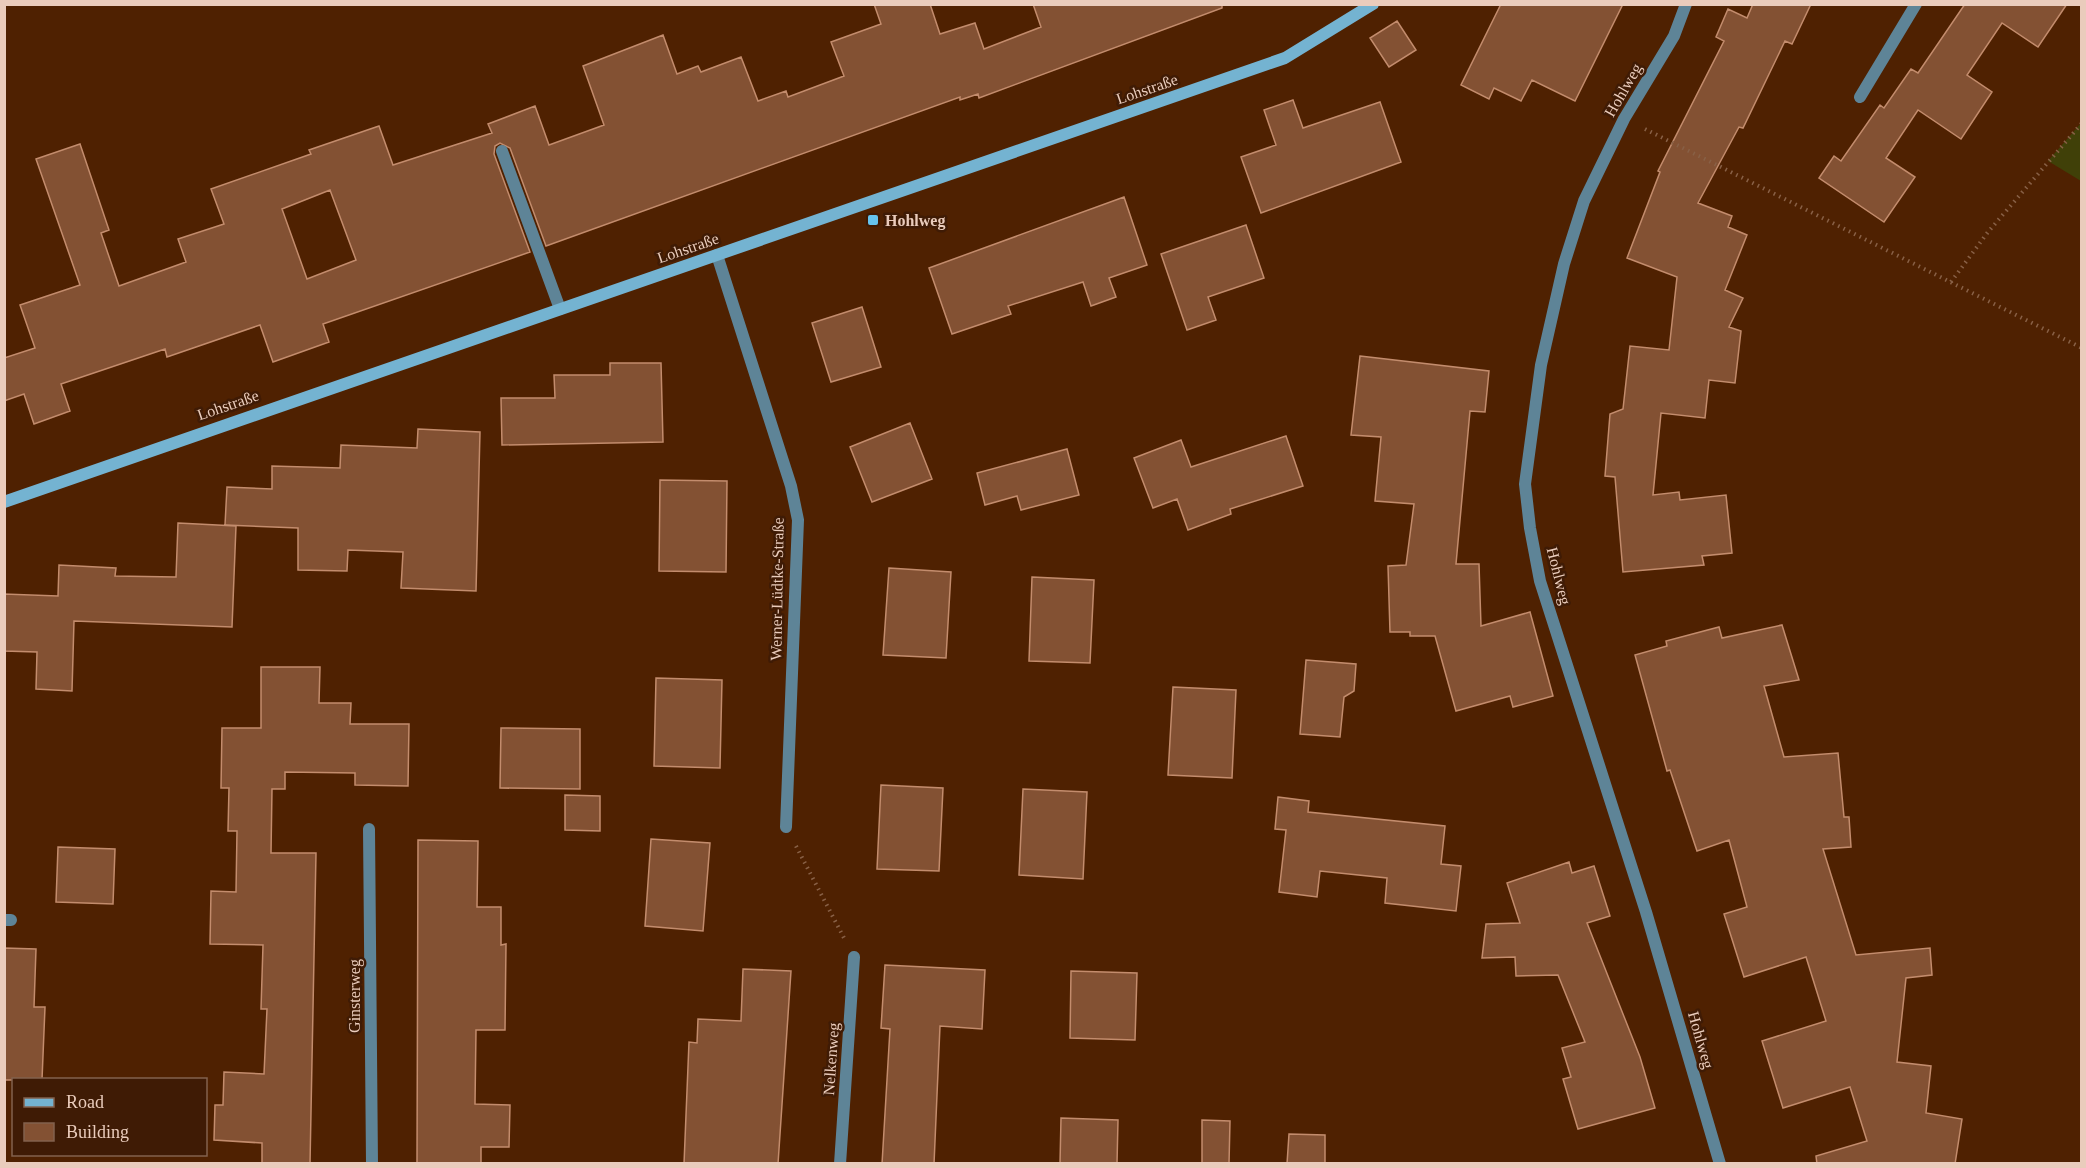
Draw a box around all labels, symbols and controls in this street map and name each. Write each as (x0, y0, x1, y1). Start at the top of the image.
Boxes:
street label: Hohlweg (1601, 60, 1646, 120)
street label: Lohstraße (1114, 71, 1180, 107)
place label: Hohlweg (885, 212, 945, 230)
marker: Hohlweg (866, 213, 880, 227)
street label: Lohstraße (655, 230, 721, 266)
street label: Lohstraße (195, 387, 261, 423)
street label: Werner-Lüdtke-Straße (767, 517, 787, 661)
street label: Hohlweg (1543, 545, 1574, 607)
street label: Ginsterweg (346, 959, 364, 1033)
street label: Hohlweg (1684, 1009, 1717, 1071)
street label: Nelkenweg (820, 1022, 843, 1096)
legend (12, 1078, 207, 1156)
text: Road (66, 1092, 104, 1112)
text: Building (66, 1122, 129, 1142)

